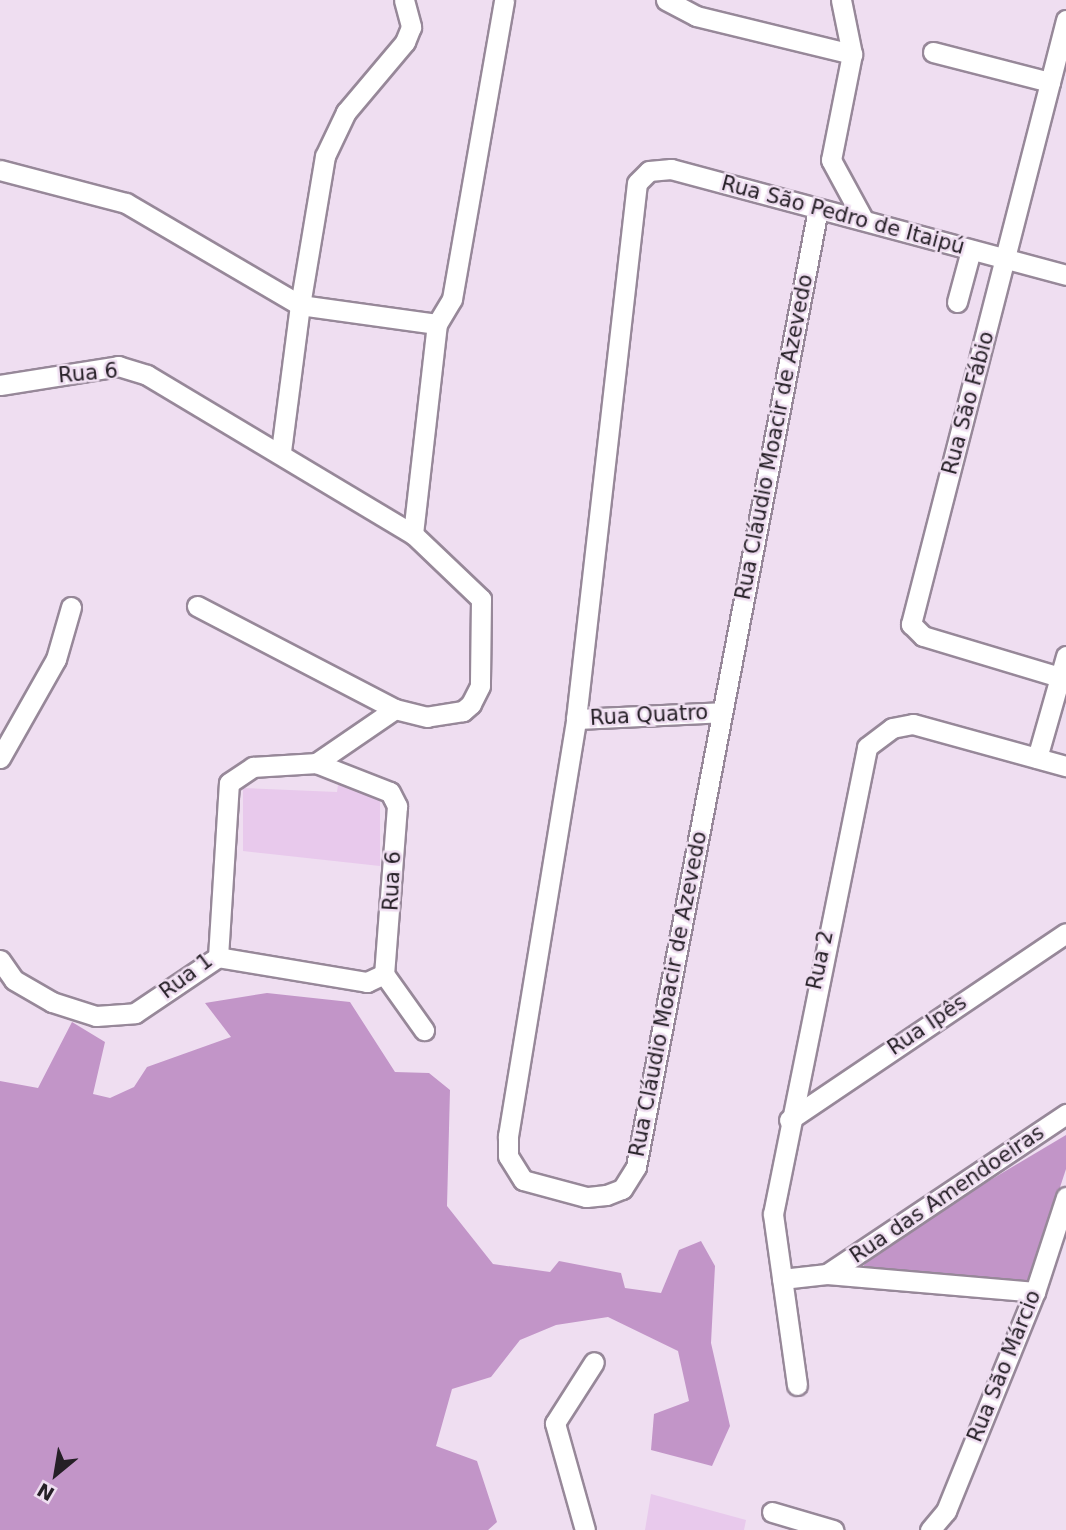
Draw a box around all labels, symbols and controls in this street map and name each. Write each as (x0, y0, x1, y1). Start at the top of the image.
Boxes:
street label: Rua São Pedro de Itaipú (719, 170, 967, 260)
street label: Rua Cláudio Moacir de Azevedo (730, 272, 818, 602)
street label: Rua São Fábio (937, 329, 999, 477)
street label: Rua 6 (57, 358, 119, 388)
street label: Rua Quatro (589, 699, 709, 731)
street label: Rua Cláudio Moacir de Azevedo (624, 829, 712, 1159)
street label: Rua 6 (378, 850, 406, 912)
street label: Rua 2 (801, 928, 839, 992)
street label: Rua 1 (155, 948, 217, 1004)
street label: Rua Ipês (883, 989, 971, 1061)
street label: Rua das Amendoeiras (845, 1120, 1049, 1268)
street label: Rua São Márcio (962, 1286, 1046, 1446)
north arrow (21, 1439, 91, 1509)
text: N (33, 1479, 58, 1506)

